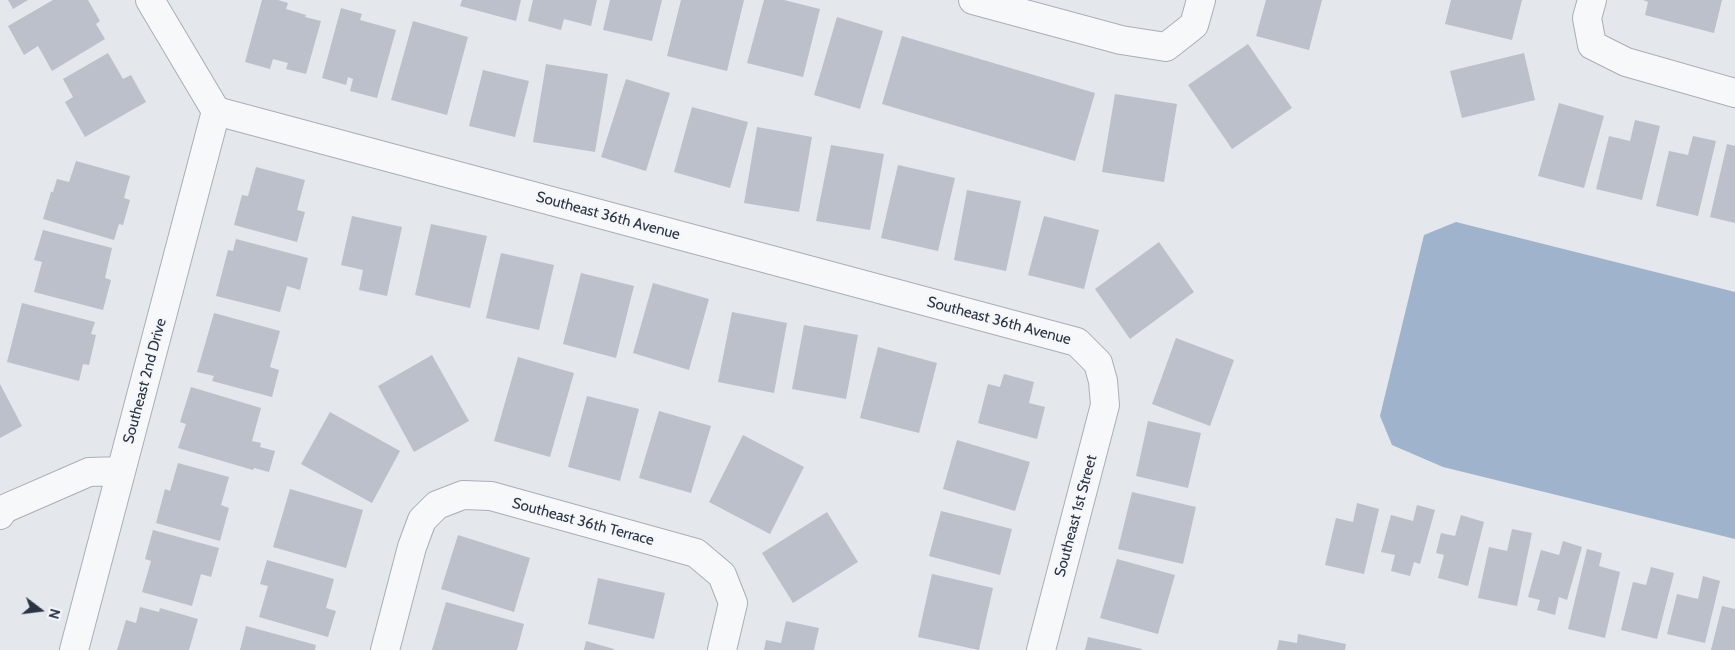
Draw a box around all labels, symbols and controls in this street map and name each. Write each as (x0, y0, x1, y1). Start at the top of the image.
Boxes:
street label: Southeast 36th Avenue (534, 188, 682, 244)
street label: Southeast 36th Avenue (925, 293, 1073, 349)
street label: Southeast 2nd Drive (120, 316, 170, 446)
street label: Southeast 1st Street (1051, 453, 1101, 579)
street label: Southeast 36th Terrace (510, 494, 656, 550)
north arrow (15, 585, 65, 635)
text: N (45, 607, 64, 621)

